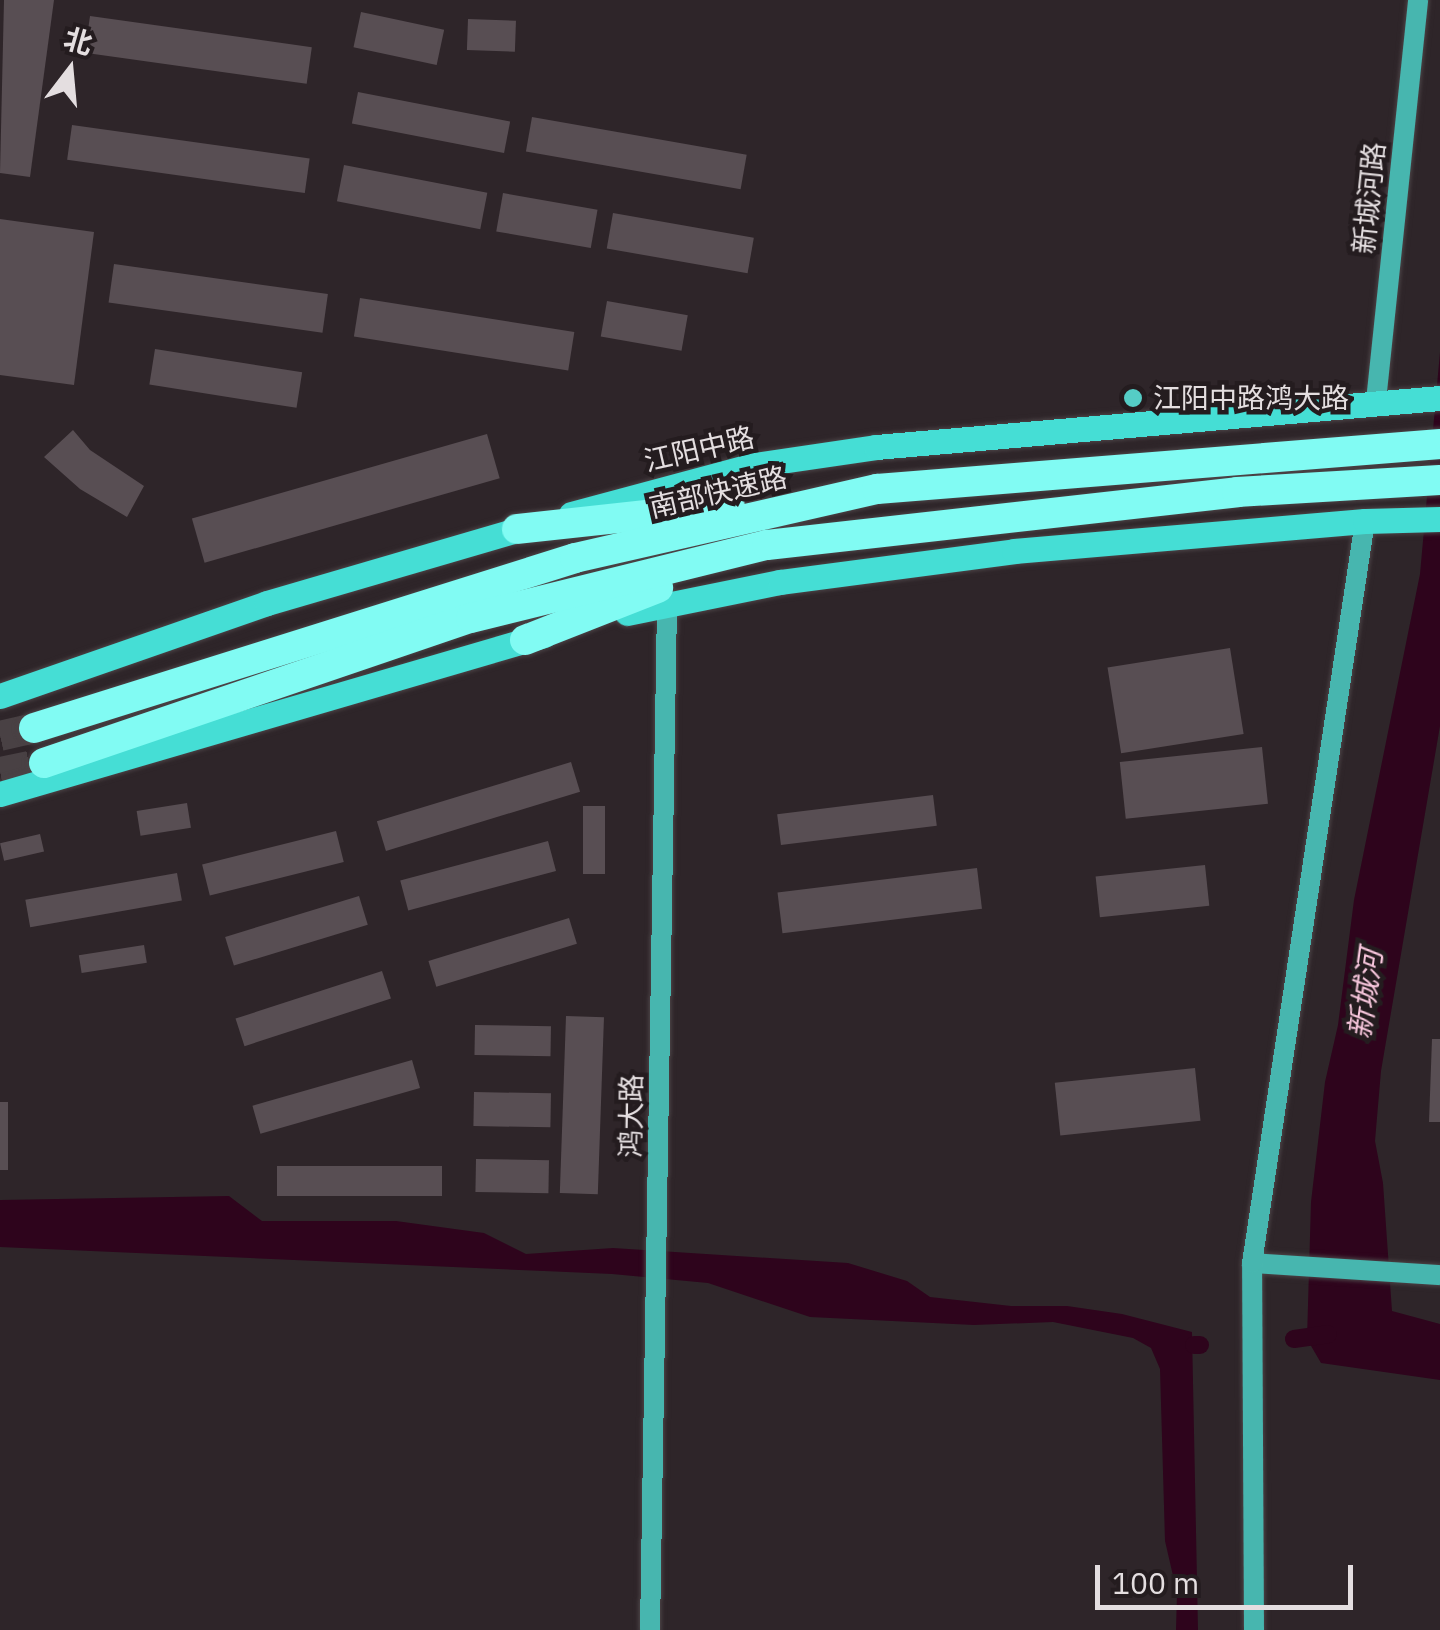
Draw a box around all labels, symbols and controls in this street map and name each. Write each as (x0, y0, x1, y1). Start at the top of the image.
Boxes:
text: 北 (60, 19, 97, 62)
north arrow (20, 20, 120, 120)
street label: 新城河路 (1346, 141, 1392, 255)
place label: 江阳中路鸿大路 (1153, 381, 1349, 415)
marker: 江阳中路鸿大路 (1122, 387, 1144, 409)
street label: 江阳中路 (641, 420, 757, 478)
street label: 南部快速路 (646, 460, 790, 524)
water label: 新城河 (1341, 947, 1389, 1041)
street label: 鸿大路 (613, 1074, 649, 1158)
scale bar (1100, 1545, 1358, 1607)
text: 100 m (1112, 1563, 1199, 1602)

